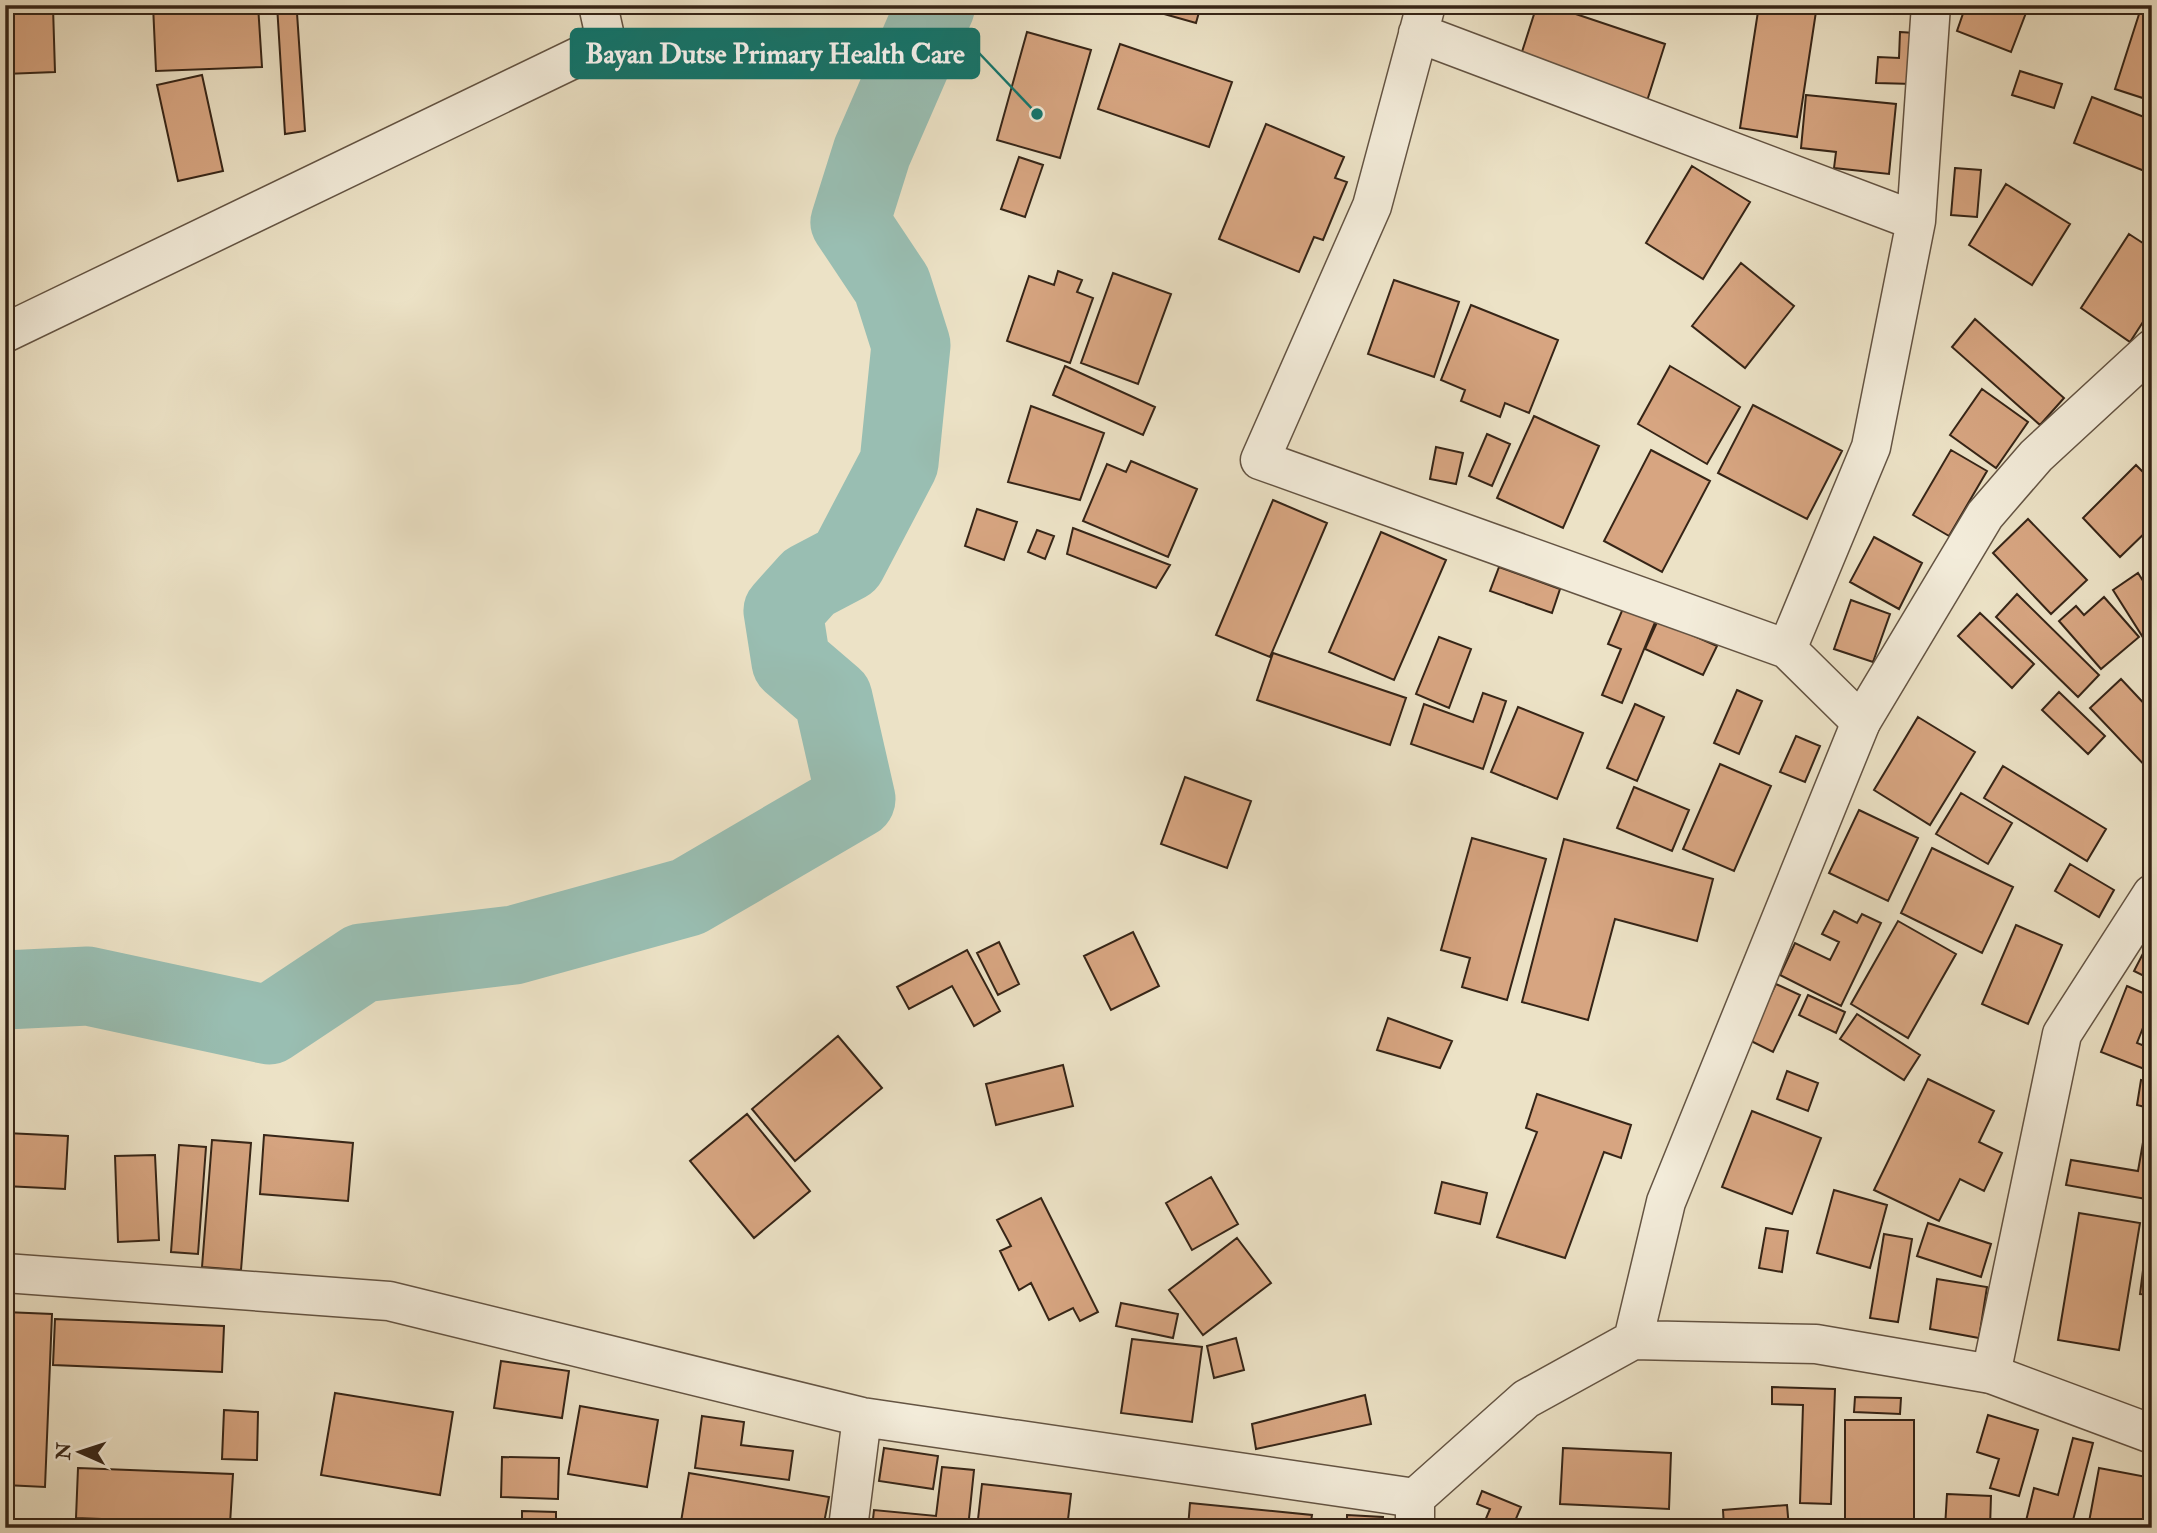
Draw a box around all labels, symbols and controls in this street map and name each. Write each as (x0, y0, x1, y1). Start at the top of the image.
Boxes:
callout: Bayan Dutse Primary Health Care (571, 29, 979, 78)
text: Bayan Dutse Primary Health Care (585, 37, 965, 72)
north arrow (46, 1418, 116, 1488)
text: N (52, 1441, 77, 1461)

